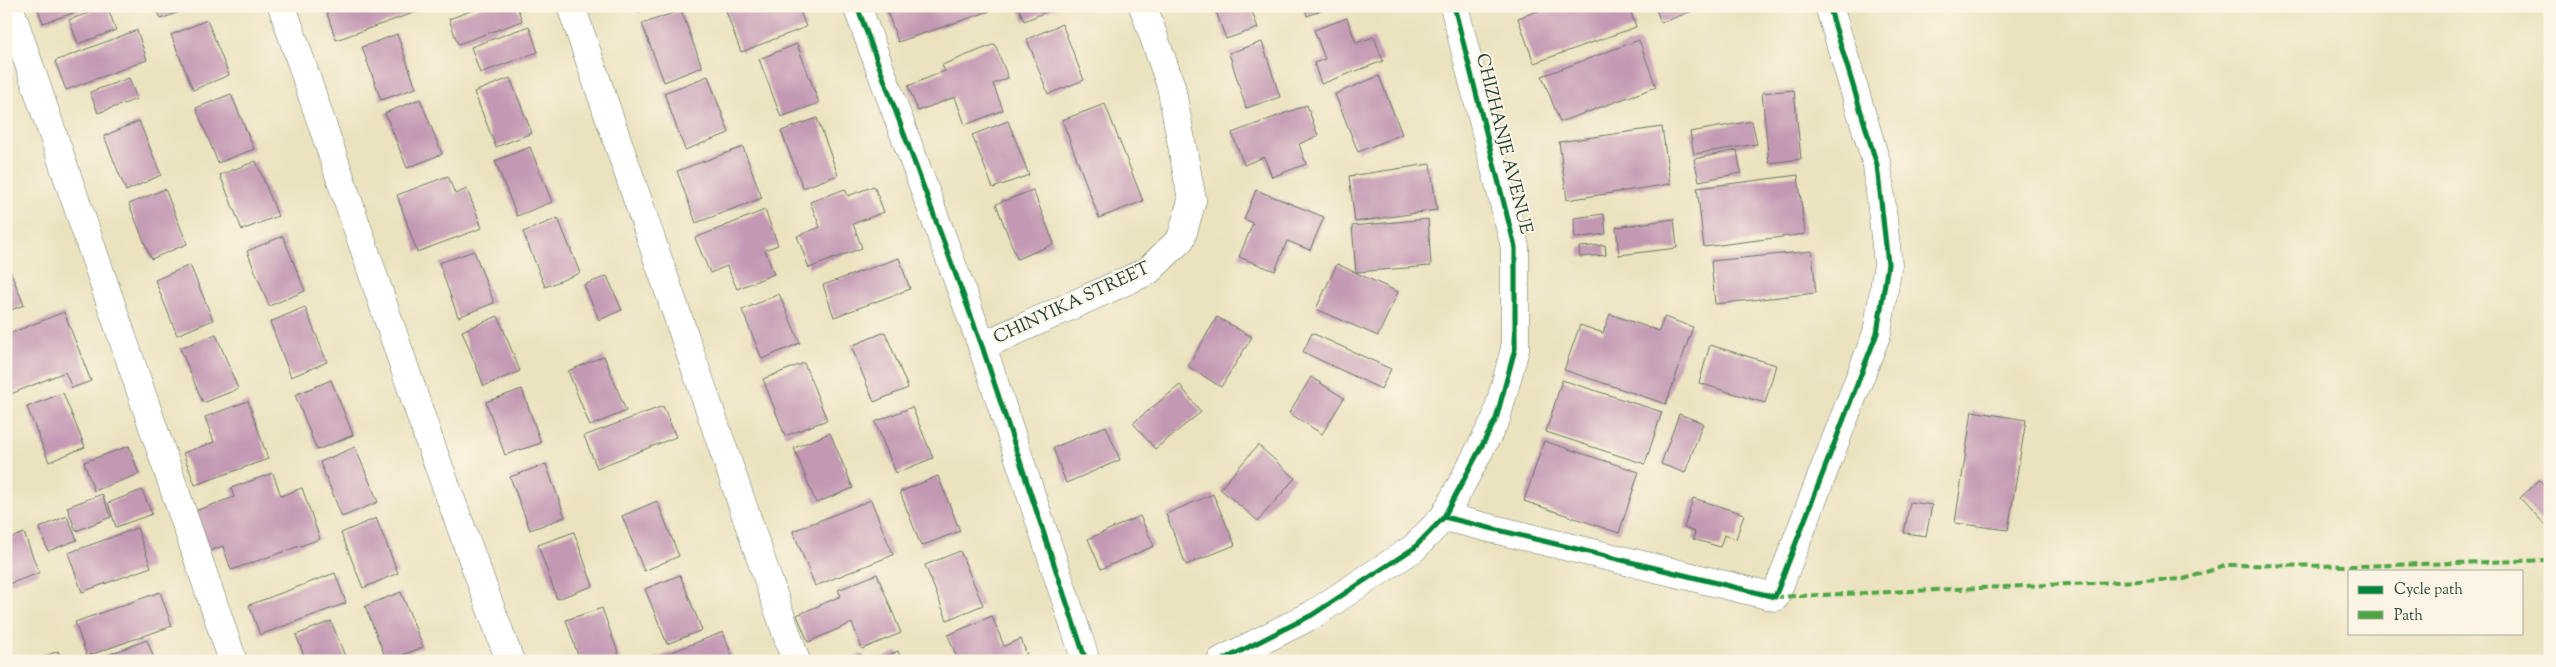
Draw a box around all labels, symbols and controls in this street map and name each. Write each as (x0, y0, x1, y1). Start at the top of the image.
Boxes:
street label: CHIZHANJE AVENUE (1468, 51, 1538, 237)
street label: CHINYIKA STREET (989, 256, 1155, 352)
legend (2348, 570, 2524, 634)
text: Cycle path (2394, 580, 2463, 601)
text: Path (2394, 606, 2423, 627)

